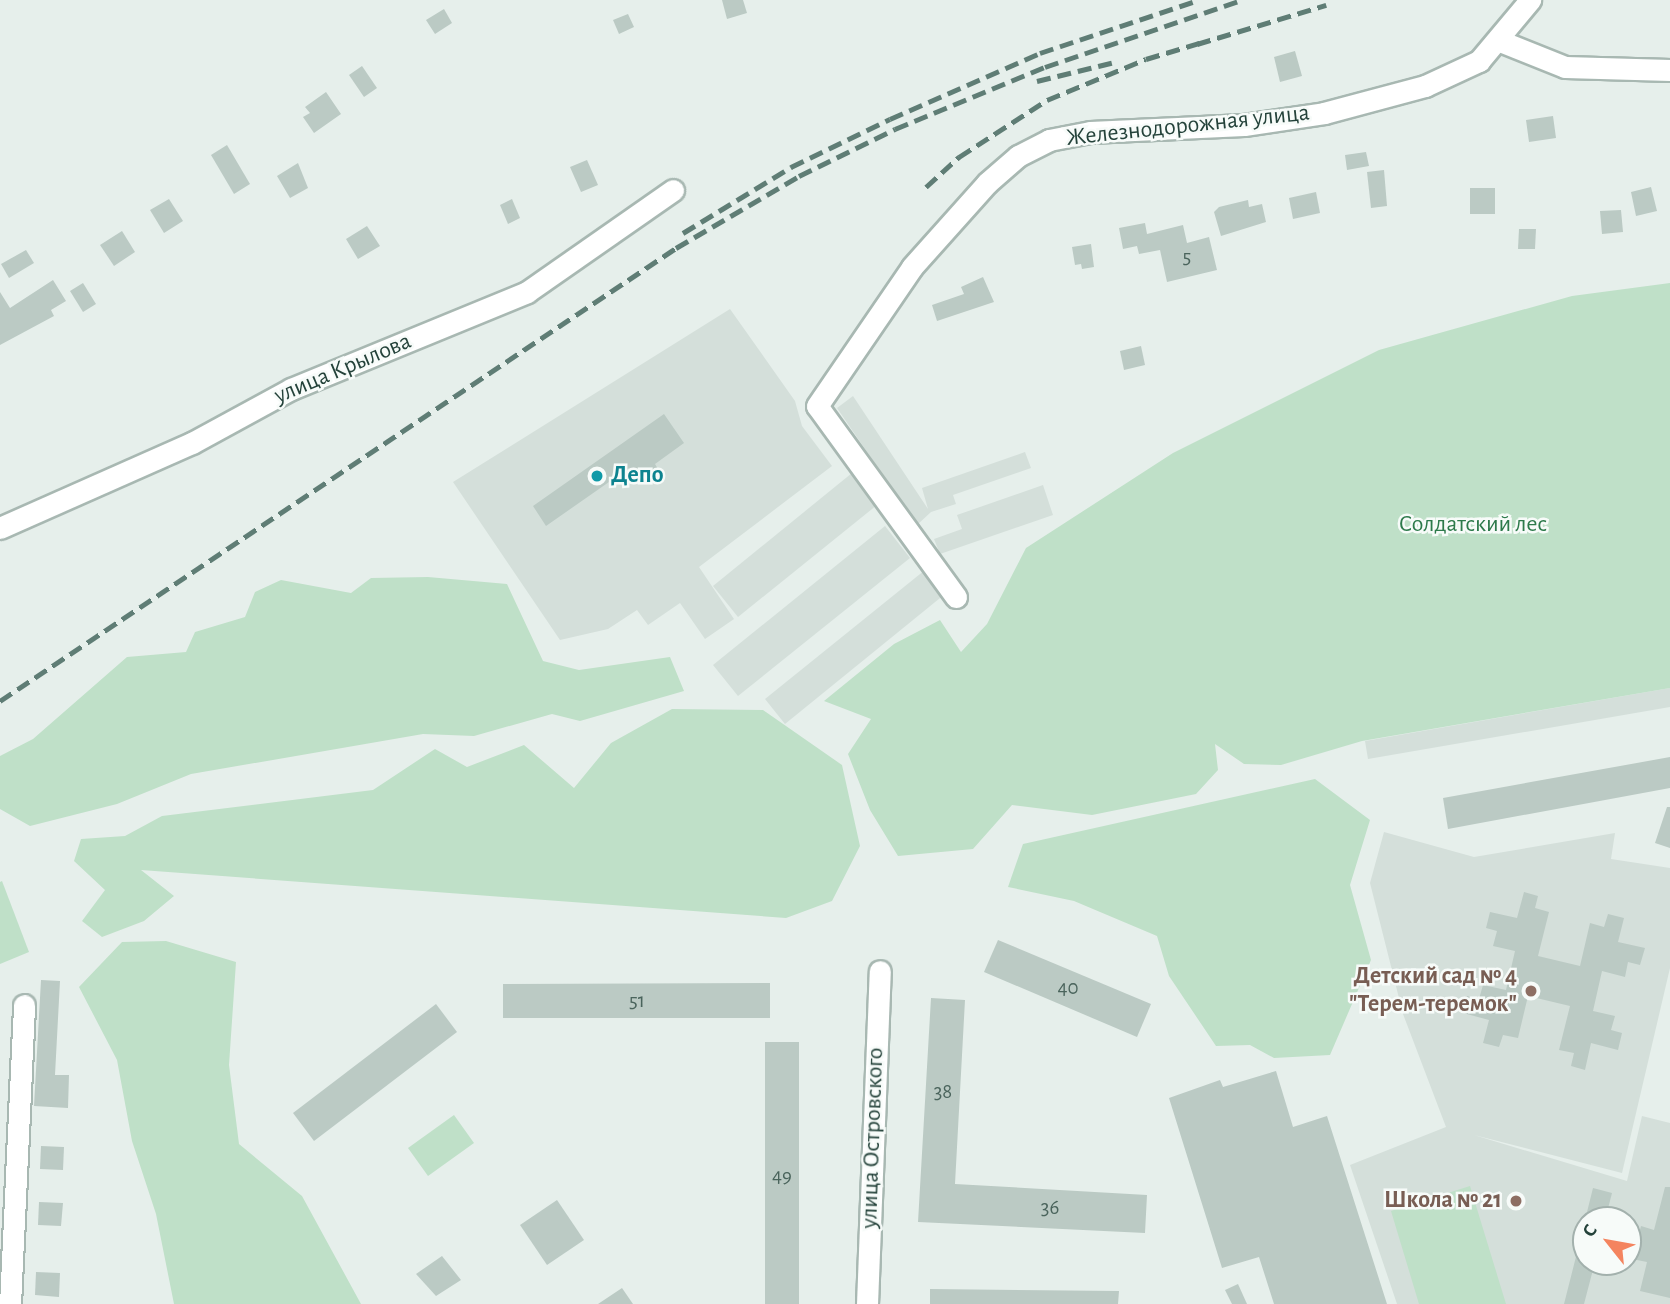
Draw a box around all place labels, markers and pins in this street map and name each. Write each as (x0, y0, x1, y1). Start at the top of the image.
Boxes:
place label: Депо (611, 462, 664, 490)
marker: Депо (589, 468, 605, 484)
place label: Детский сад № 4 "Терем-теремок" (1349, 963, 1517, 1019)
marker: Детский сад № 4 "Терем-теремок" (1523, 983, 1539, 999)
place label: Школа № 21 (1384, 1187, 1502, 1215)
marker: Школа № 21 (1508, 1193, 1524, 1209)

